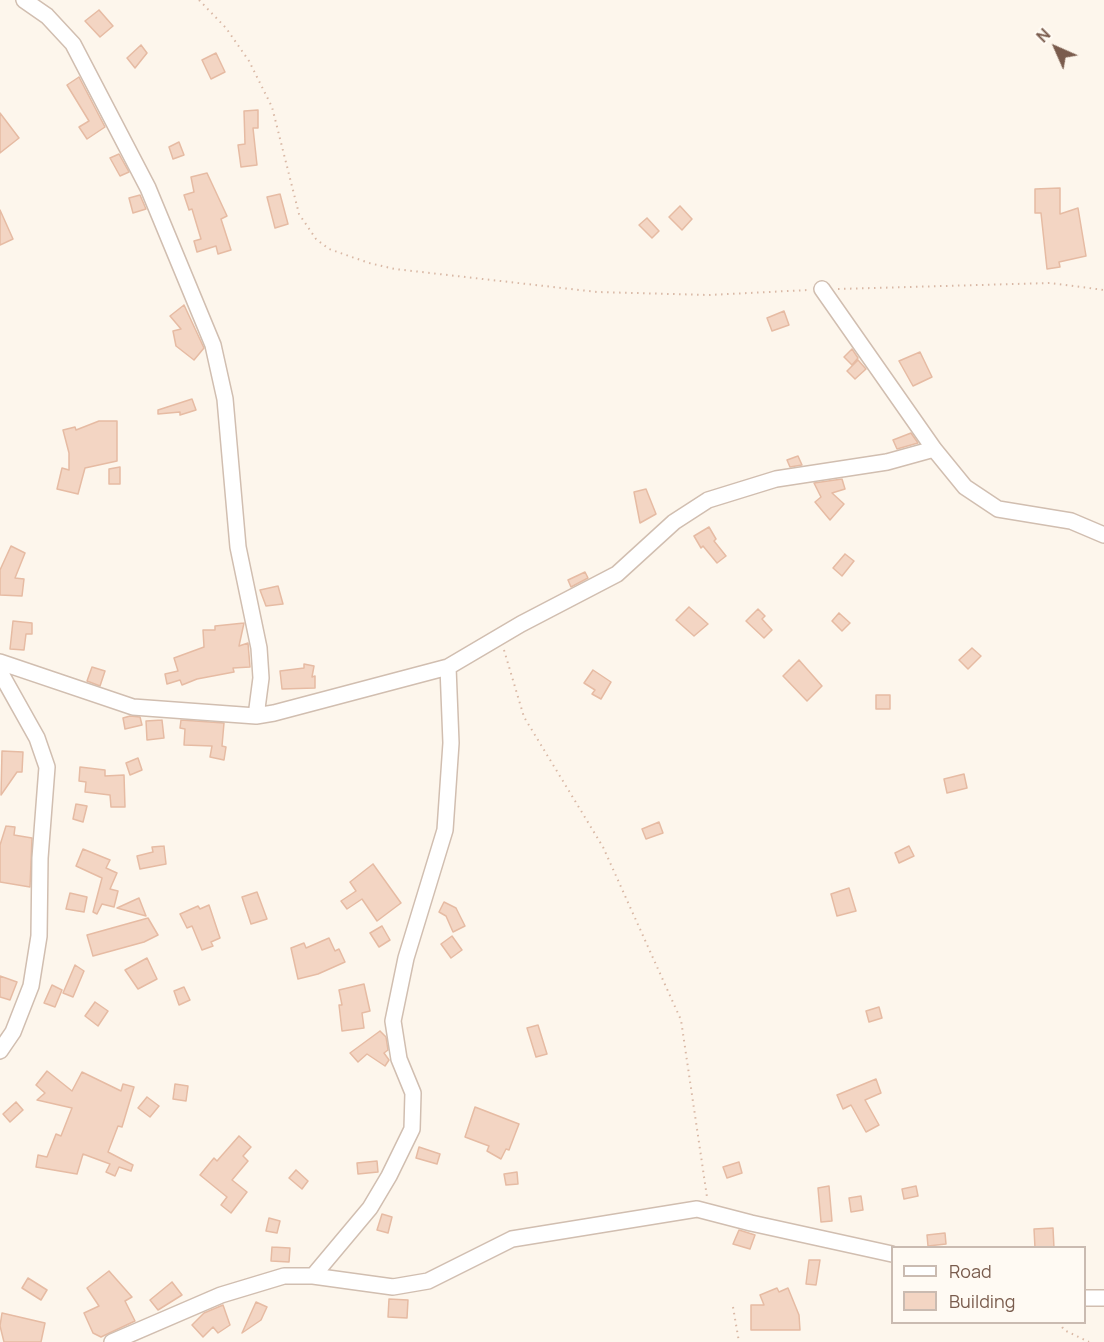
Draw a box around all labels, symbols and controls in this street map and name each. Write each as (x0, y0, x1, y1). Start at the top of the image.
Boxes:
north arrow (1026, 18, 1086, 78)
text: N (1031, 23, 1055, 47)
legend (891, 1246, 1086, 1324)
text: Road (949, 1259, 992, 1283)
text: Building (949, 1289, 1015, 1313)

